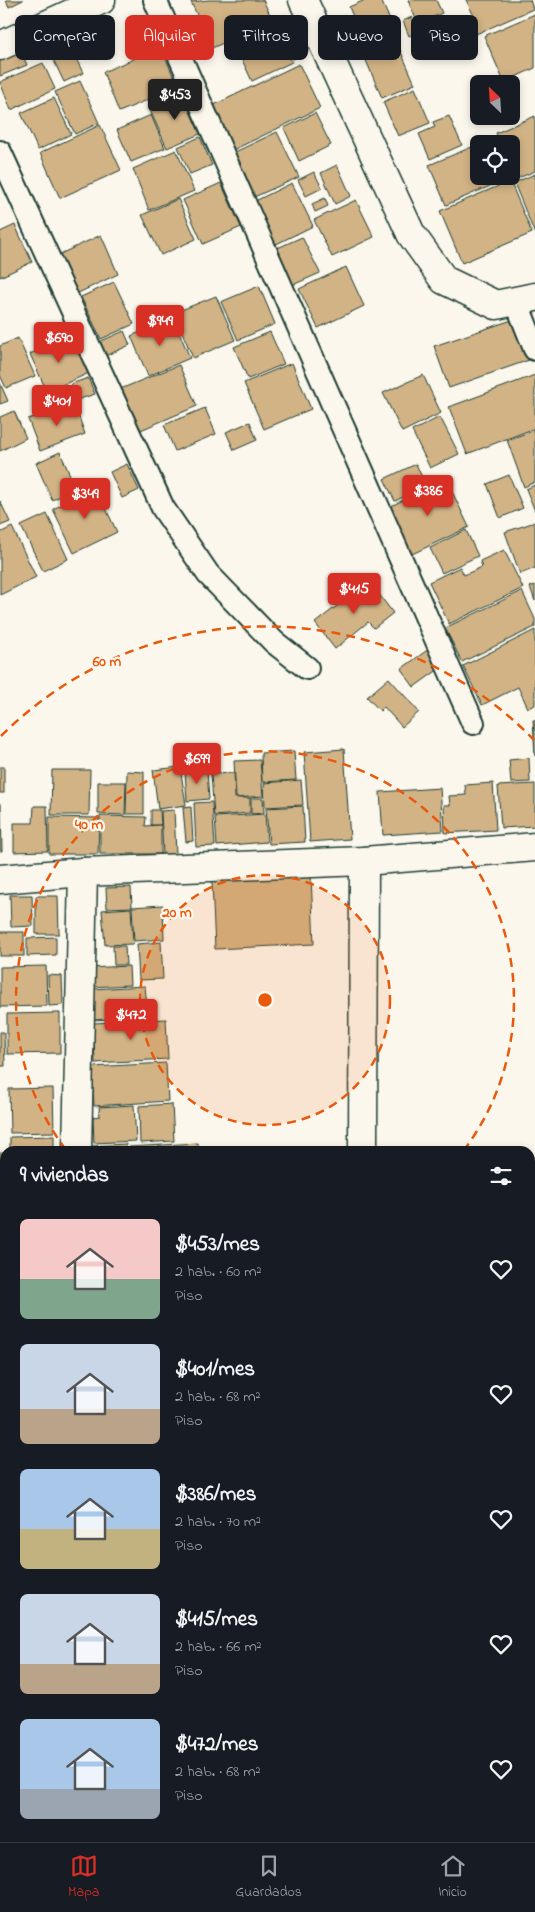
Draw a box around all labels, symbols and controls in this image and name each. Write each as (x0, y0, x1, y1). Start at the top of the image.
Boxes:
chip: Comprar (15, 15, 115, 60)
chip: Alquilar (125, 15, 214, 60)
chip: Filtros (224, 15, 308, 60)
chip: Nuevo (318, 15, 401, 60)
chip: Piso (411, 15, 478, 60)
north arrow (470, 75, 520, 125)
map controls (470, 75, 520, 185)
pin: $453 (145, 78, 205, 121)
text: $453 (159, 83, 191, 107)
button: locate (470, 135, 520, 185)
pin: $949 (130, 304, 190, 347)
text: $949 (147, 309, 173, 333)
pin: $690 (29, 322, 89, 364)
text: $690 (45, 326, 73, 350)
pin: $401 (27, 384, 87, 427)
text: $401 (43, 389, 71, 413)
pin: $386 (398, 474, 458, 517)
pin: $349 (55, 478, 115, 520)
text: $386 (413, 479, 443, 503)
text: $349 (71, 482, 99, 506)
pin: $415 (324, 572, 384, 615)
text: $415 (339, 577, 369, 601)
text: 60 m (92, 651, 122, 673)
pin: $699 (167, 742, 227, 785)
text: $699 (184, 747, 210, 771)
text: 40 m (74, 814, 103, 836)
text: 20 m (161, 902, 192, 924)
centre of rings (256, 991, 274, 1009)
pin: $472 (101, 998, 161, 1041)
text: $472 (116, 1003, 146, 1027)
text: 9 viviendas (20, 1161, 109, 1191)
icon: filters (487, 1162, 515, 1190)
text: $453/mes (175, 1230, 260, 1260)
icon: home (60, 1239, 120, 1299)
icon: heart (487, 1255, 515, 1283)
text: 2 hab. · 60 m² (175, 1260, 261, 1284)
text: Piso (175, 1284, 203, 1308)
text: $401/mes (175, 1355, 255, 1385)
icon: home (60, 1364, 120, 1424)
icon: heart (487, 1380, 515, 1408)
text: 2 hab. · 68 m² (175, 1385, 261, 1409)
text: Piso (175, 1409, 203, 1433)
text: $386/mes (175, 1480, 256, 1510)
icon: home (60, 1489, 120, 1549)
icon: heart (487, 1505, 515, 1533)
text: 2 hab. · 70 m² (175, 1510, 261, 1534)
text: Piso (175, 1534, 203, 1558)
text: $415/mes (175, 1605, 258, 1635)
icon: home (60, 1614, 120, 1674)
icon: heart (487, 1630, 515, 1658)
text: 2 hab. · 66 m² (175, 1635, 262, 1659)
text: Piso (175, 1659, 203, 1683)
text: $472/mes (175, 1730, 258, 1760)
icon: home (60, 1739, 120, 1799)
icon: heart (487, 1755, 515, 1783)
text: 2 hab. · 68 m² (175, 1760, 261, 1784)
text: Piso (175, 1784, 203, 1808)
tab: Mapa (68, 1852, 99, 1903)
tab: Guardados (236, 1852, 302, 1903)
tab: Inicio (438, 1852, 467, 1903)

